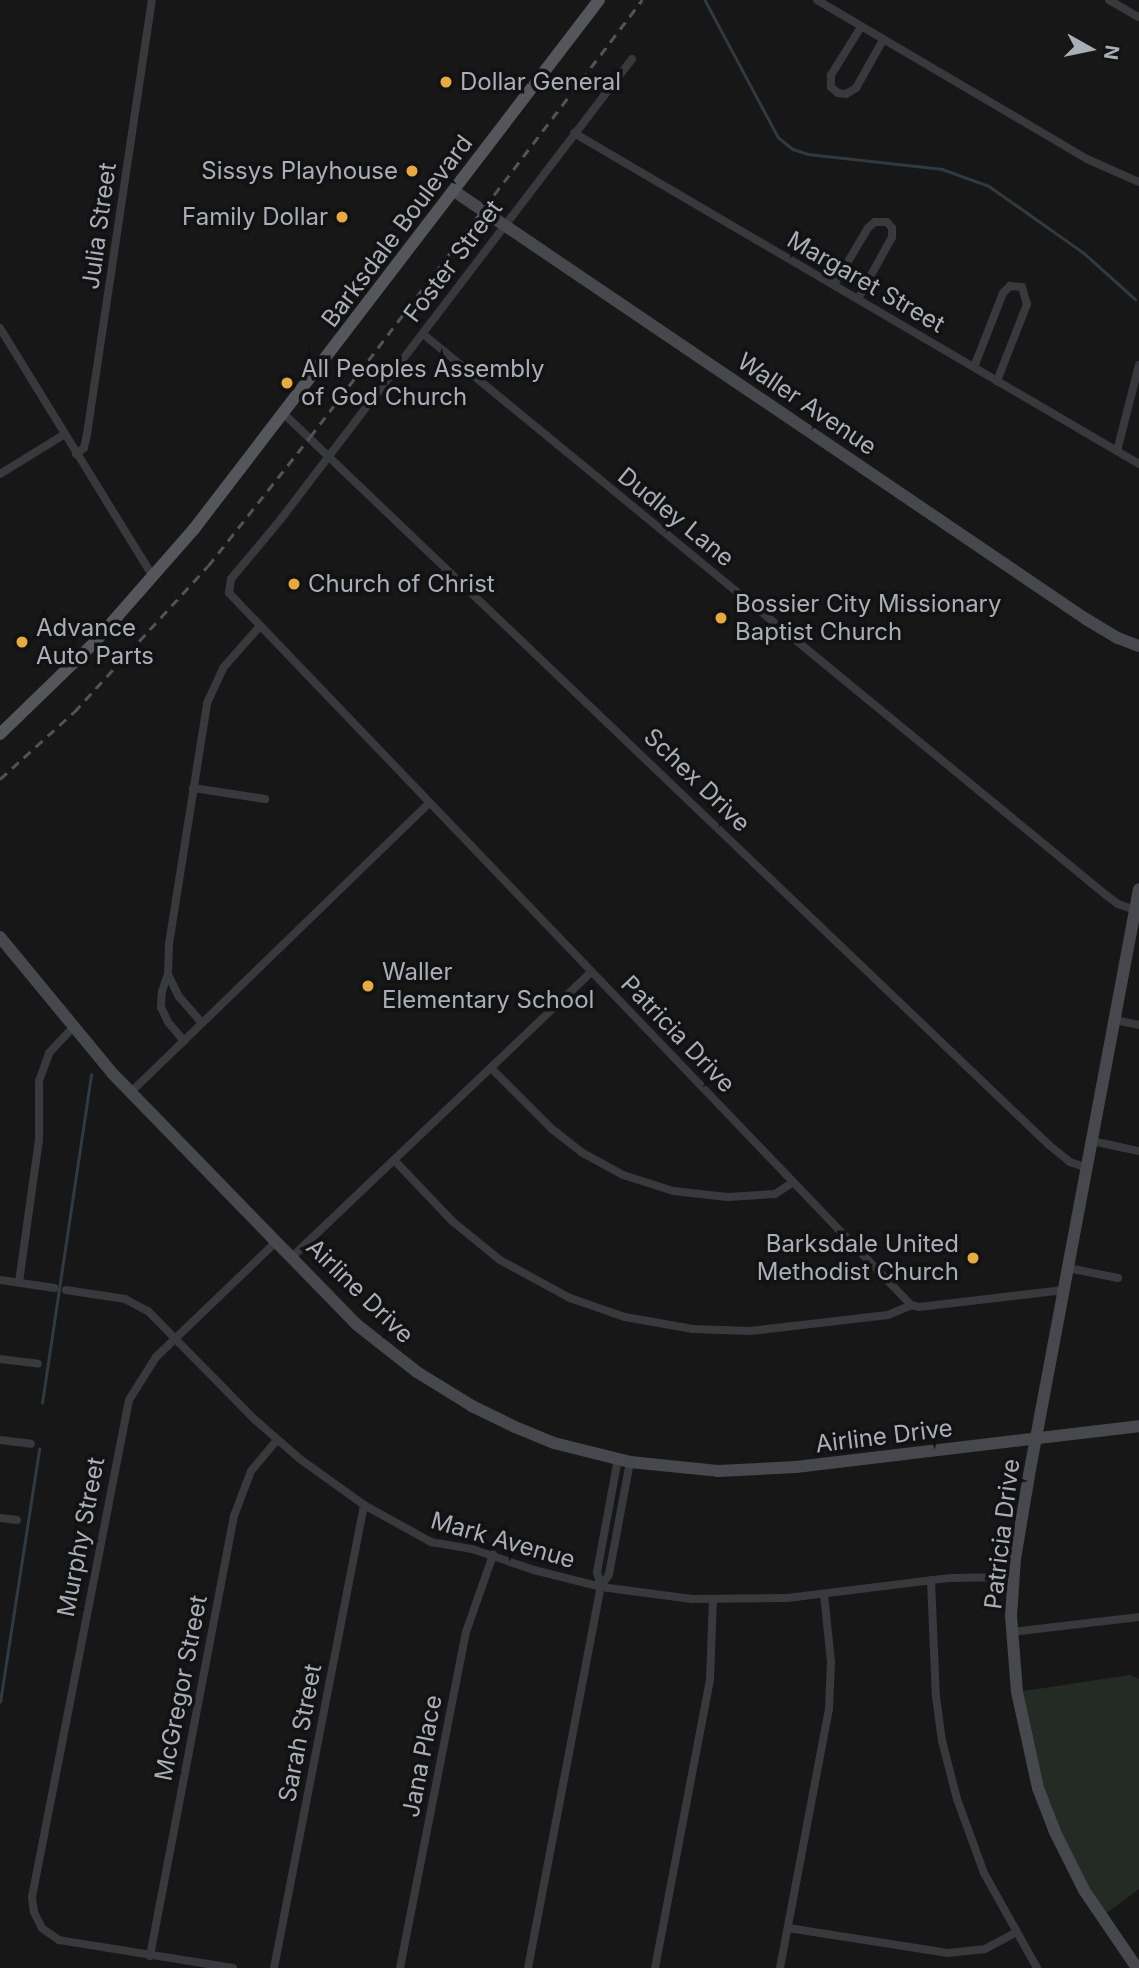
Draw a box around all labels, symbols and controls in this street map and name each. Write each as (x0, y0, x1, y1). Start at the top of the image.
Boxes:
north arrow (1055, 14, 1125, 84)
text: N (1099, 43, 1124, 61)
place label: Dollar General (460, 68, 621, 96)
marker: Dollar General (438, 74, 454, 90)
street label: Barksdale Boulevard (315, 129, 479, 333)
place label: Sissys Playhouse (201, 157, 398, 185)
street label: Julia Street (76, 161, 122, 291)
marker: Sissys Playhouse (404, 163, 420, 179)
street label: Foster Street (398, 194, 508, 328)
place label: Family Dollar (182, 203, 328, 231)
marker: Family Dollar (334, 209, 350, 225)
street label: Margaret Street (782, 225, 950, 339)
street label: Waller Avenue (732, 347, 882, 461)
place label: All Peoples Assembly of God Church (301, 355, 544, 411)
marker: All Peoples Assembly of God Church (279, 375, 295, 391)
street label: Dudley Lane (612, 461, 740, 573)
place label: Church of Christ (308, 570, 495, 598)
marker: Church of Christ (286, 576, 302, 592)
place label: Bossier City Missionary Baptist Church (735, 590, 1002, 646)
marker: Bossier City Missionary Baptist Church (713, 610, 729, 626)
place label: Advance Auto Parts (36, 614, 154, 670)
marker: Advance Auto Parts (14, 634, 30, 650)
street label: Schex Drive (638, 722, 756, 838)
place label: Waller Elementary School (382, 958, 594, 1014)
street label: Patricia Drive (615, 970, 741, 1098)
marker: Waller Elementary School (360, 978, 376, 994)
place label: Barksdale United Methodist Church (757, 1230, 959, 1286)
street label: Airline Drive (300, 1233, 420, 1349)
marker: Barksdale United Methodist Church (965, 1250, 981, 1266)
street label: Airline Drive (814, 1413, 954, 1459)
street label: Murphy Street (51, 1455, 111, 1619)
street label: Patricia Drive (978, 1457, 1026, 1611)
street label: Mark Avenue (428, 1506, 578, 1574)
street label: McGregor Street (149, 1593, 213, 1783)
street label: Sarah Street (273, 1662, 327, 1804)
street label: Jana Place (396, 1692, 448, 1820)

